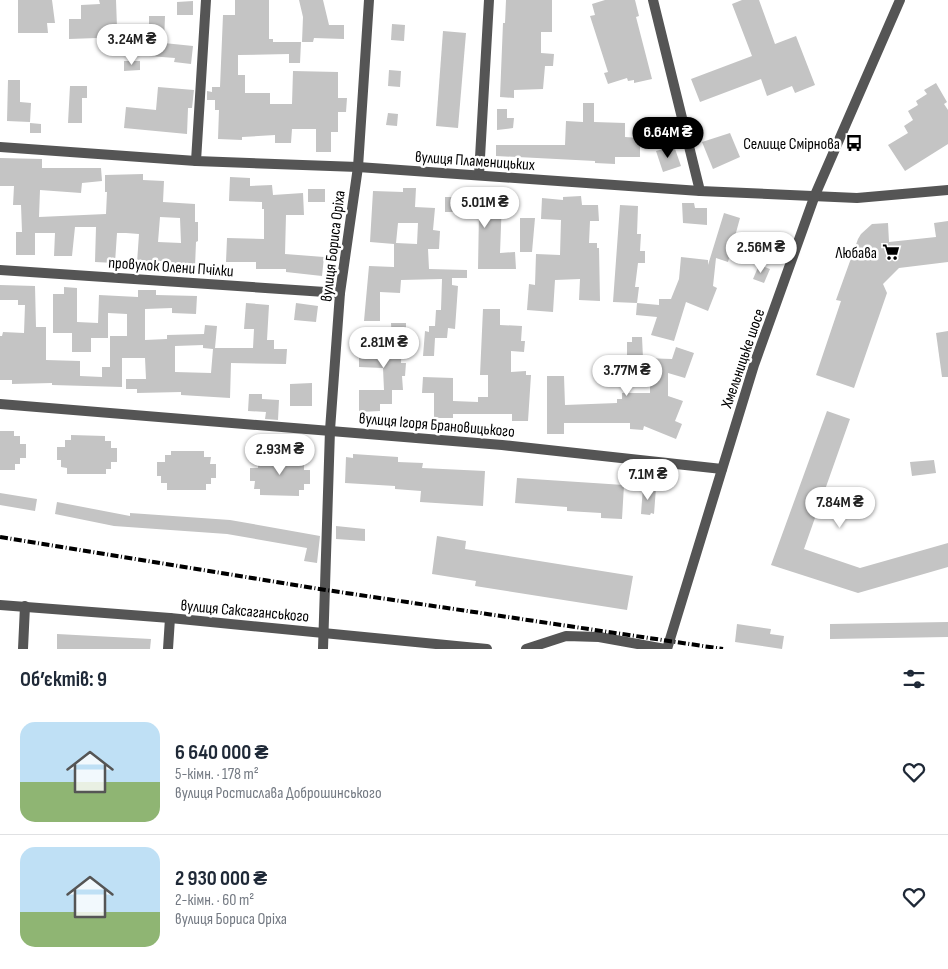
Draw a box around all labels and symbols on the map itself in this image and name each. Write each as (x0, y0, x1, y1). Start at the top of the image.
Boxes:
pin: 3.24M ₴ (86, 23, 178, 66)
pin: 6.64M ₴ (622, 116, 714, 159)
bus stop icon: Селище Смірнова (844, 133, 864, 153)
place label: Селище Смірнова (743, 135, 840, 154)
street label: вулиця Пламеницьких (414, 148, 535, 175)
pin: 5.01M ₴ (439, 186, 531, 229)
street label: вулиця Бориса Оріха (317, 189, 350, 303)
pin: 2.56M ₴ (715, 232, 807, 274)
supermarket icon: Любава (881, 242, 901, 262)
place label: Любава (834, 244, 877, 263)
street label: провулок Олени Пчілки (108, 254, 234, 281)
street label: Хмельницьке шосе (717, 306, 769, 412)
pin: 2.81M ₴ (338, 326, 430, 369)
pin: 3.77M ₴ (581, 354, 673, 397)
street label: вулиця Ігоря Брановицького (358, 409, 516, 442)
pin: 2.93M ₴ (234, 434, 326, 476)
pin: 7.1M ₴ (607, 458, 689, 501)
pin: 7.84M ₴ (794, 486, 886, 529)
street label: вулиця Саксаганського (180, 596, 310, 627)

